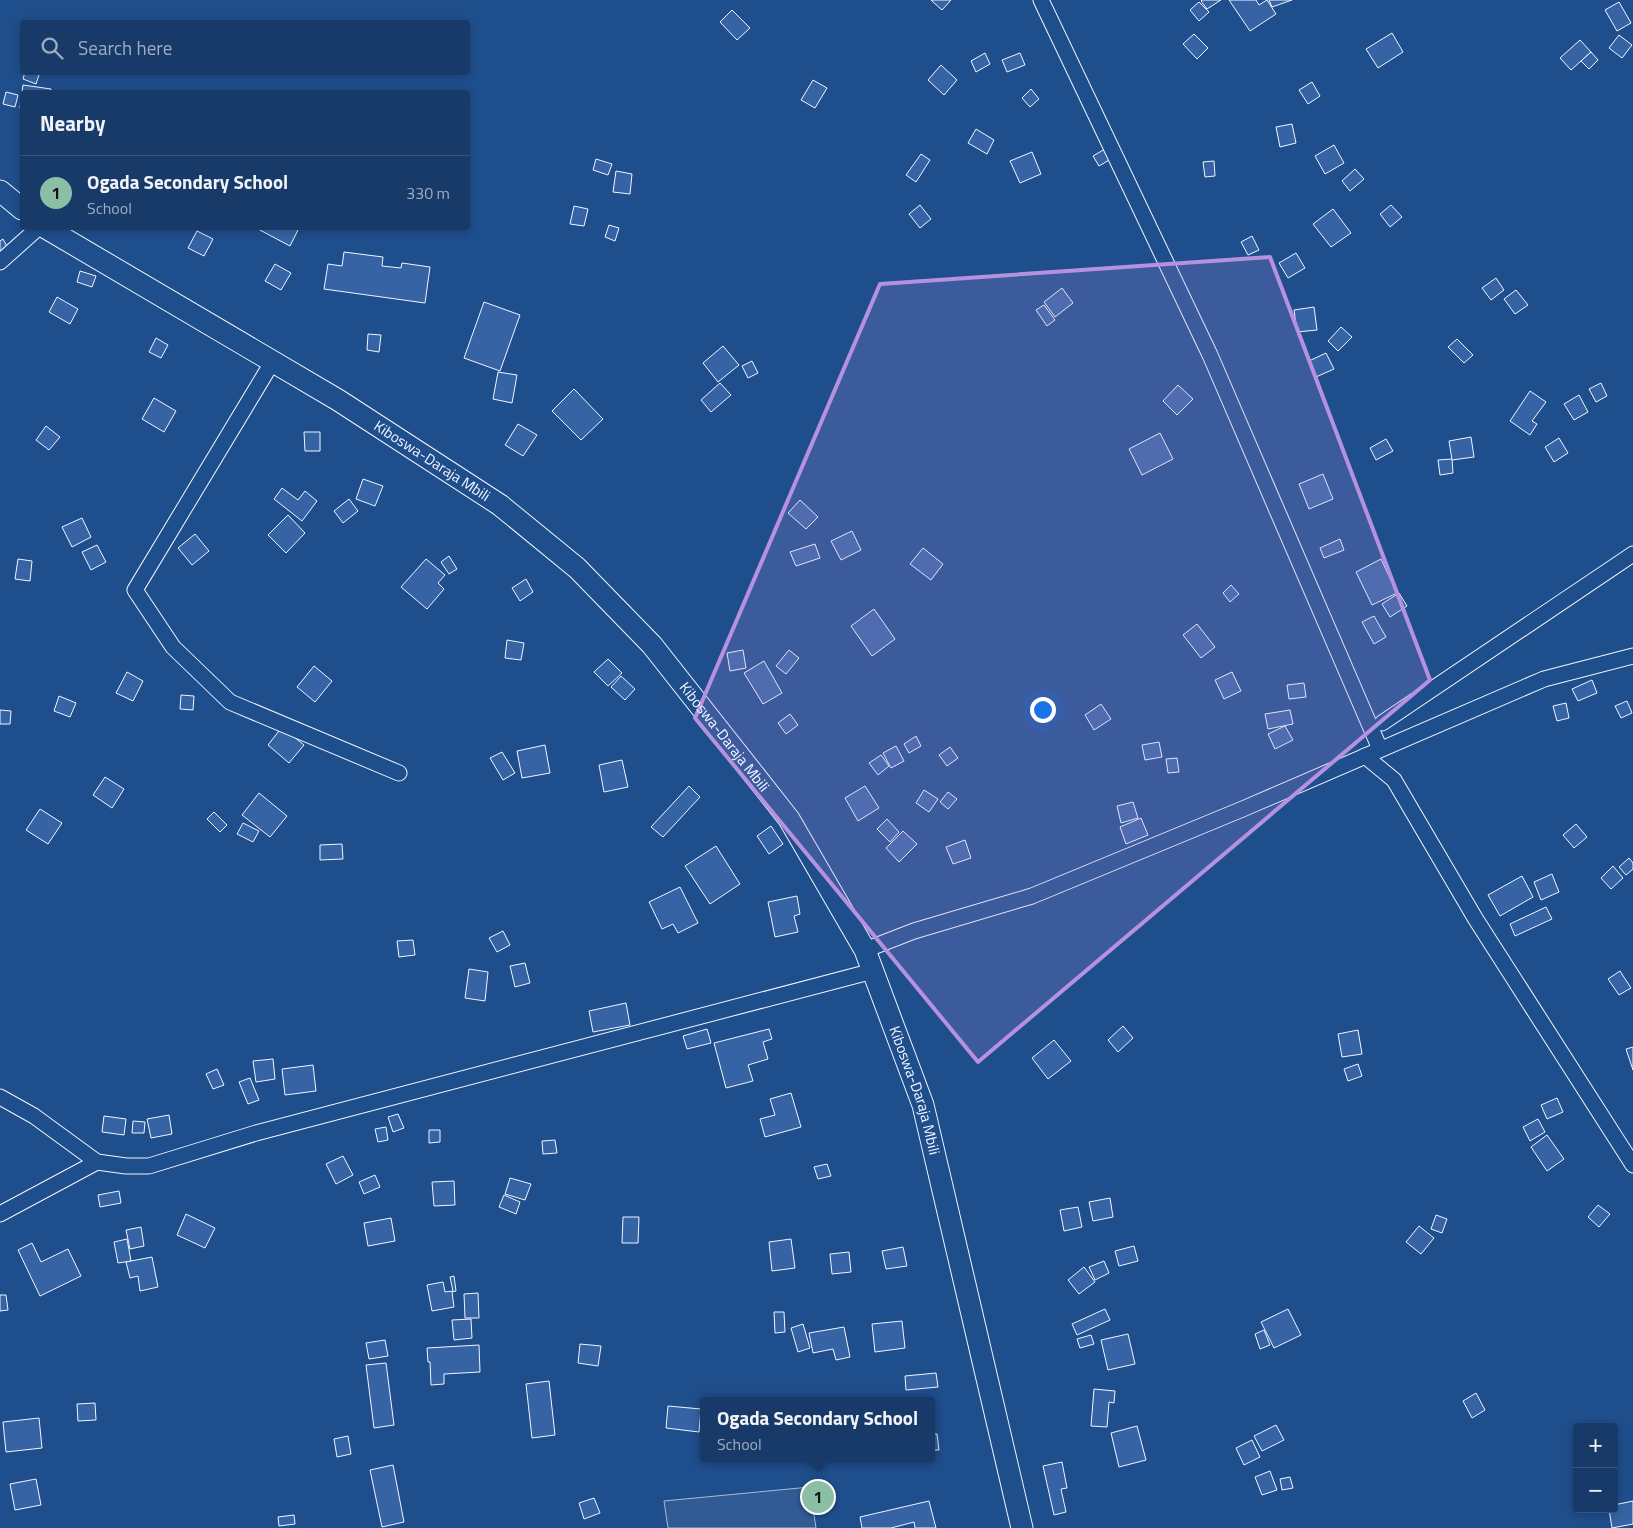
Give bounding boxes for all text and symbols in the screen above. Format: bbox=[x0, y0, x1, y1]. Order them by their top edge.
search box bbox=[20, 20, 470, 75]
text: Search here bbox=[78, 33, 172, 62]
icon: search bbox=[38, 34, 66, 62]
text: Nearby bbox=[40, 107, 105, 139]
text: Ogada Secondary School bbox=[87, 167, 288, 196]
text: 1 bbox=[52, 181, 60, 205]
text: 330 m bbox=[406, 181, 450, 205]
text: School bbox=[87, 196, 132, 220]
street label: Kiboswa-Daraja Mbili bbox=[370, 414, 495, 507]
street label: Kiboswa-Daraja Mbili bbox=[674, 677, 776, 797]
your location bbox=[1030, 697, 1056, 723]
street label: Kiboswa-Daraja Mbili bbox=[883, 1022, 946, 1157]
popup bbox=[700, 1397, 935, 1462]
text: Ogada Secondary School bbox=[717, 1403, 918, 1432]
map controls bbox=[1573, 1423, 1618, 1513]
button: + bbox=[1573, 1423, 1618, 1468]
text: School bbox=[717, 1432, 762, 1456]
button: − bbox=[1573, 1468, 1618, 1513]
pin: 1 bbox=[802, 1478, 834, 1516]

